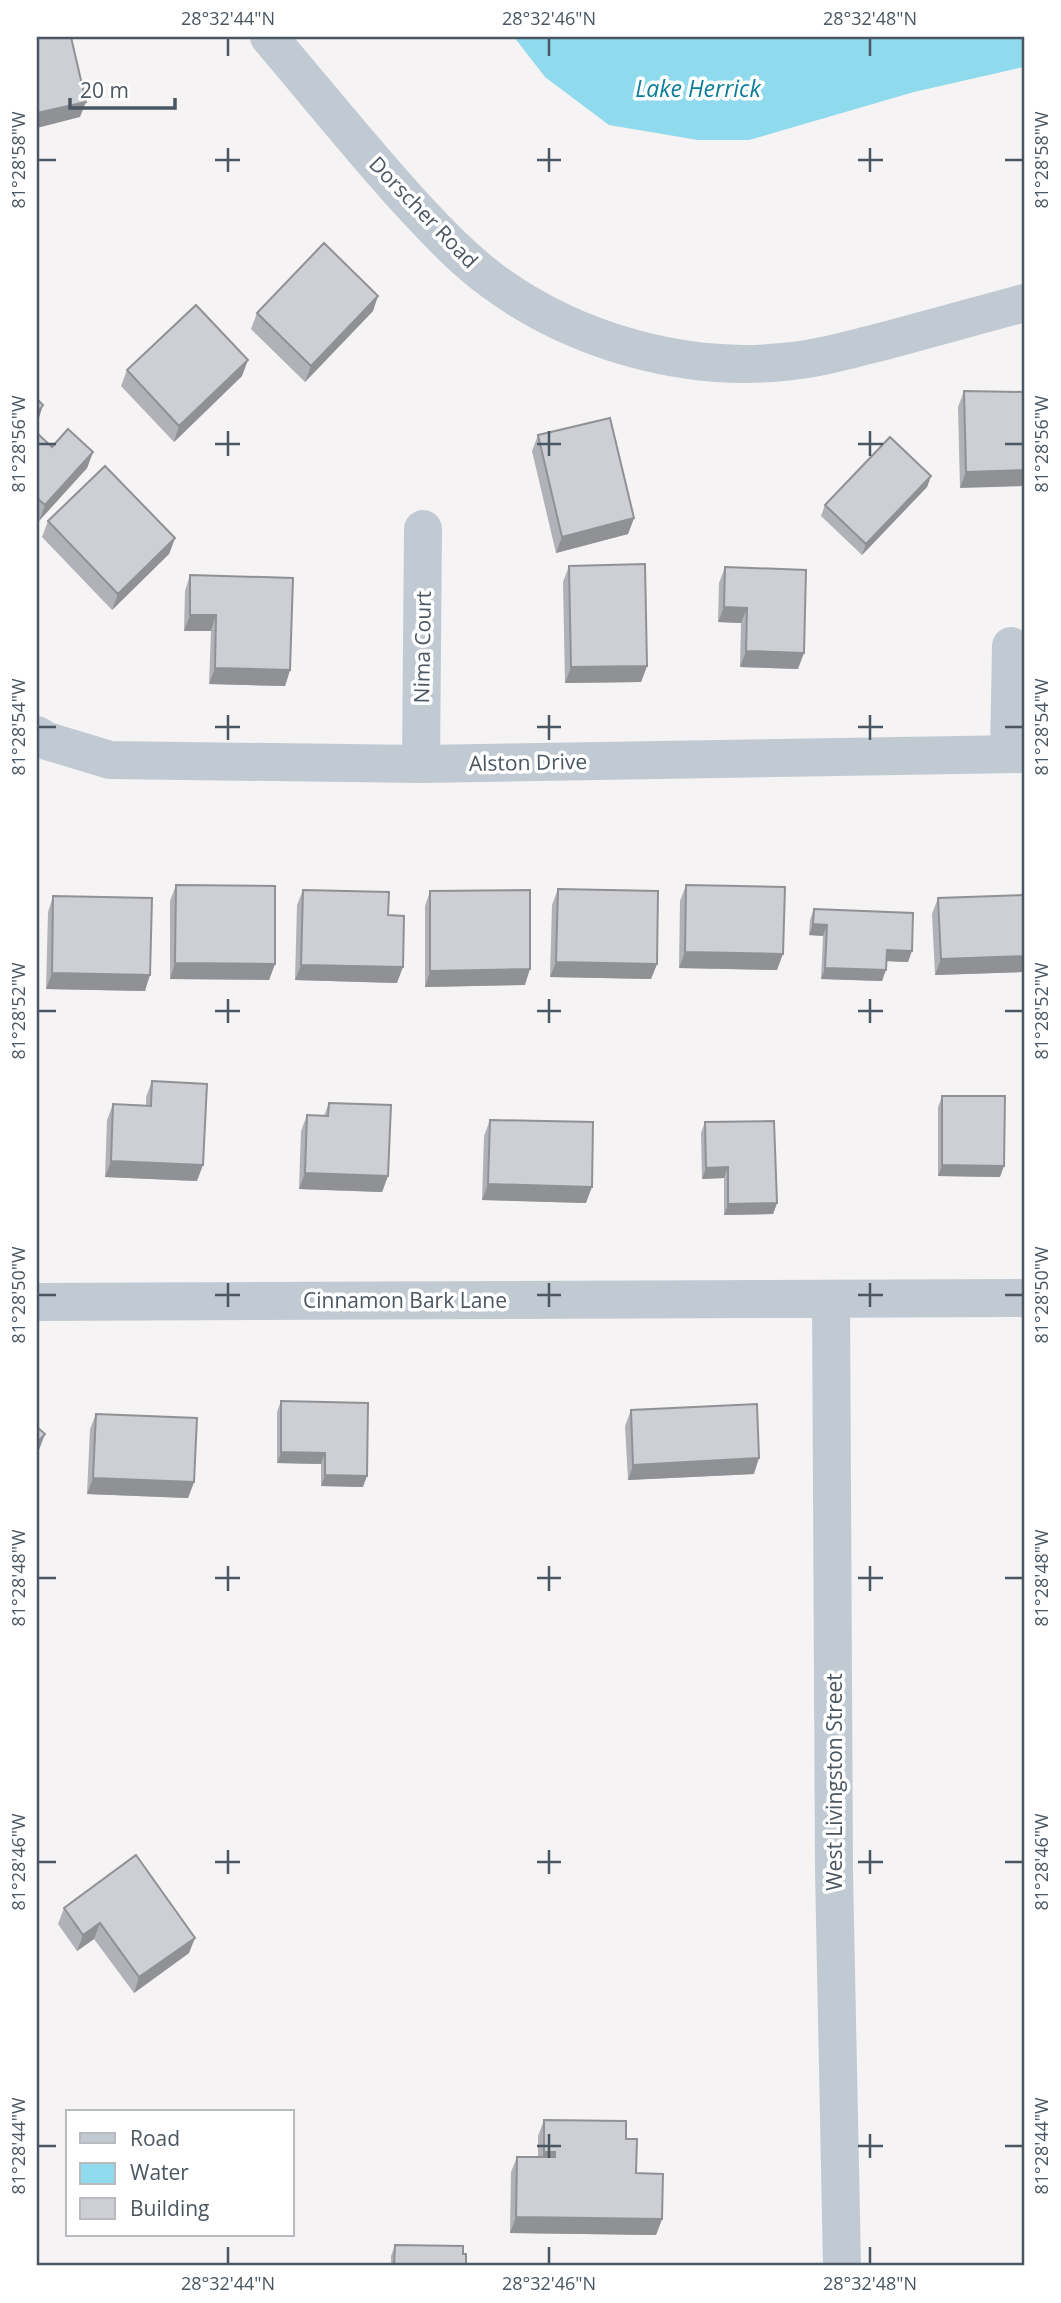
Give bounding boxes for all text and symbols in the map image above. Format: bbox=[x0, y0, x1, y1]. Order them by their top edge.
text: 28°32'44"N bbox=[181, 6, 275, 30]
text: 28°32'46"N bbox=[502, 6, 596, 30]
text: 28°32'48"N bbox=[823, 6, 917, 30]
scale bar bbox=[70, 66, 175, 110]
water label: Lake Herrick bbox=[635, 72, 761, 104]
text: 20 m bbox=[80, 76, 129, 104]
text: 81°28'58"W bbox=[6, 111, 30, 209]
text: 81°28'58"W bbox=[1029, 111, 1053, 209]
street label: Dorscher Road bbox=[363, 150, 485, 274]
text: 81°28'56"W bbox=[6, 395, 30, 493]
text: 81°28'56"W bbox=[1029, 395, 1053, 493]
street label: Nima Court bbox=[407, 591, 437, 703]
text: 81°28'54"W bbox=[6, 678, 30, 776]
text: 81°28'54"W bbox=[1029, 678, 1053, 776]
street label: Alston Drive bbox=[469, 747, 587, 777]
text: 81°28'52"W bbox=[6, 962, 30, 1060]
text: 81°28'52"W bbox=[1029, 962, 1053, 1060]
text: 81°28'50"W bbox=[6, 1246, 30, 1344]
text: 81°28'50"W bbox=[1029, 1246, 1053, 1344]
street label: Cinnamon Bark Lane bbox=[303, 1286, 507, 1314]
text: 81°28'48"W bbox=[6, 1529, 30, 1627]
text: 81°28'48"W bbox=[1029, 1529, 1053, 1627]
street label: West Livingston Street bbox=[820, 1673, 848, 1891]
text: 81°28'46"W bbox=[6, 1813, 30, 1911]
text: 81°28'46"W bbox=[1029, 1813, 1053, 1911]
text: 81°28'44"W bbox=[6, 2097, 30, 2195]
text: 81°28'44"W bbox=[1029, 2097, 1053, 2195]
legend bbox=[66, 2110, 294, 2236]
text: Road bbox=[130, 2124, 180, 2152]
text: Water bbox=[130, 2158, 189, 2186]
text: Building bbox=[130, 2194, 209, 2222]
text: 28°32'44"N bbox=[181, 2271, 275, 2295]
text: 28°32'46"N bbox=[502, 2271, 596, 2295]
text: 28°32'48"N bbox=[823, 2271, 917, 2295]

